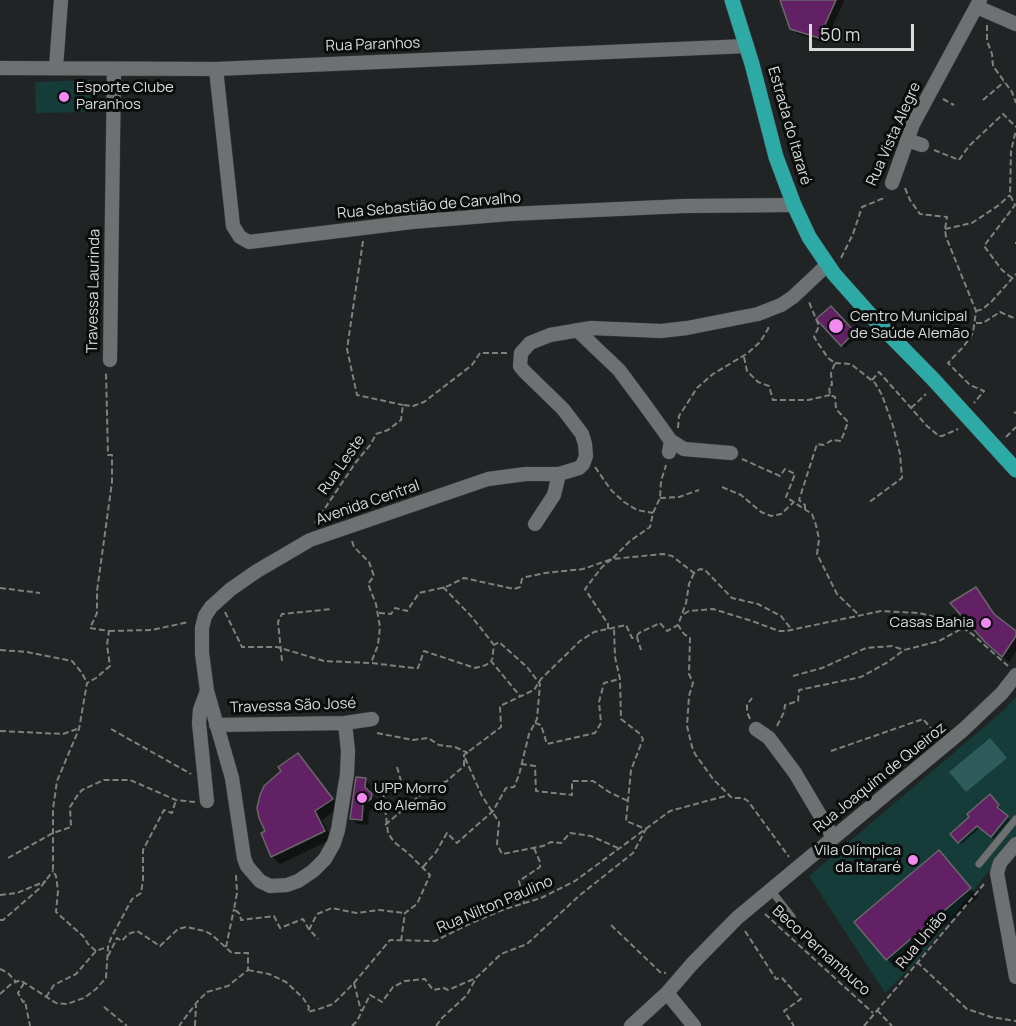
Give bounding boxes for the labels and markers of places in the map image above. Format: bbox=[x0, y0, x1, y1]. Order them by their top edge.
place label: Esporte Clube Paranhos bbox=[76, 79, 174, 114]
marker: Esporte Clube Paranhos bbox=[57, 90, 71, 104]
place label: Centro Municipal de Saúde Alemão bbox=[850, 308, 969, 343]
marker: Centro Municipal de Saúde Alemão bbox=[827, 317, 845, 335]
place label: Casas Bahia bbox=[890, 614, 974, 632]
marker: Casas Bahia bbox=[979, 616, 993, 630]
place label: UPP Morro do Alemão bbox=[374, 780, 447, 815]
marker: UPP Morro do Alemão bbox=[355, 791, 369, 805]
place label: Vila Olímpica da Itararé bbox=[814, 842, 901, 877]
marker: Vila Olímpica da Itararé bbox=[906, 853, 920, 867]

